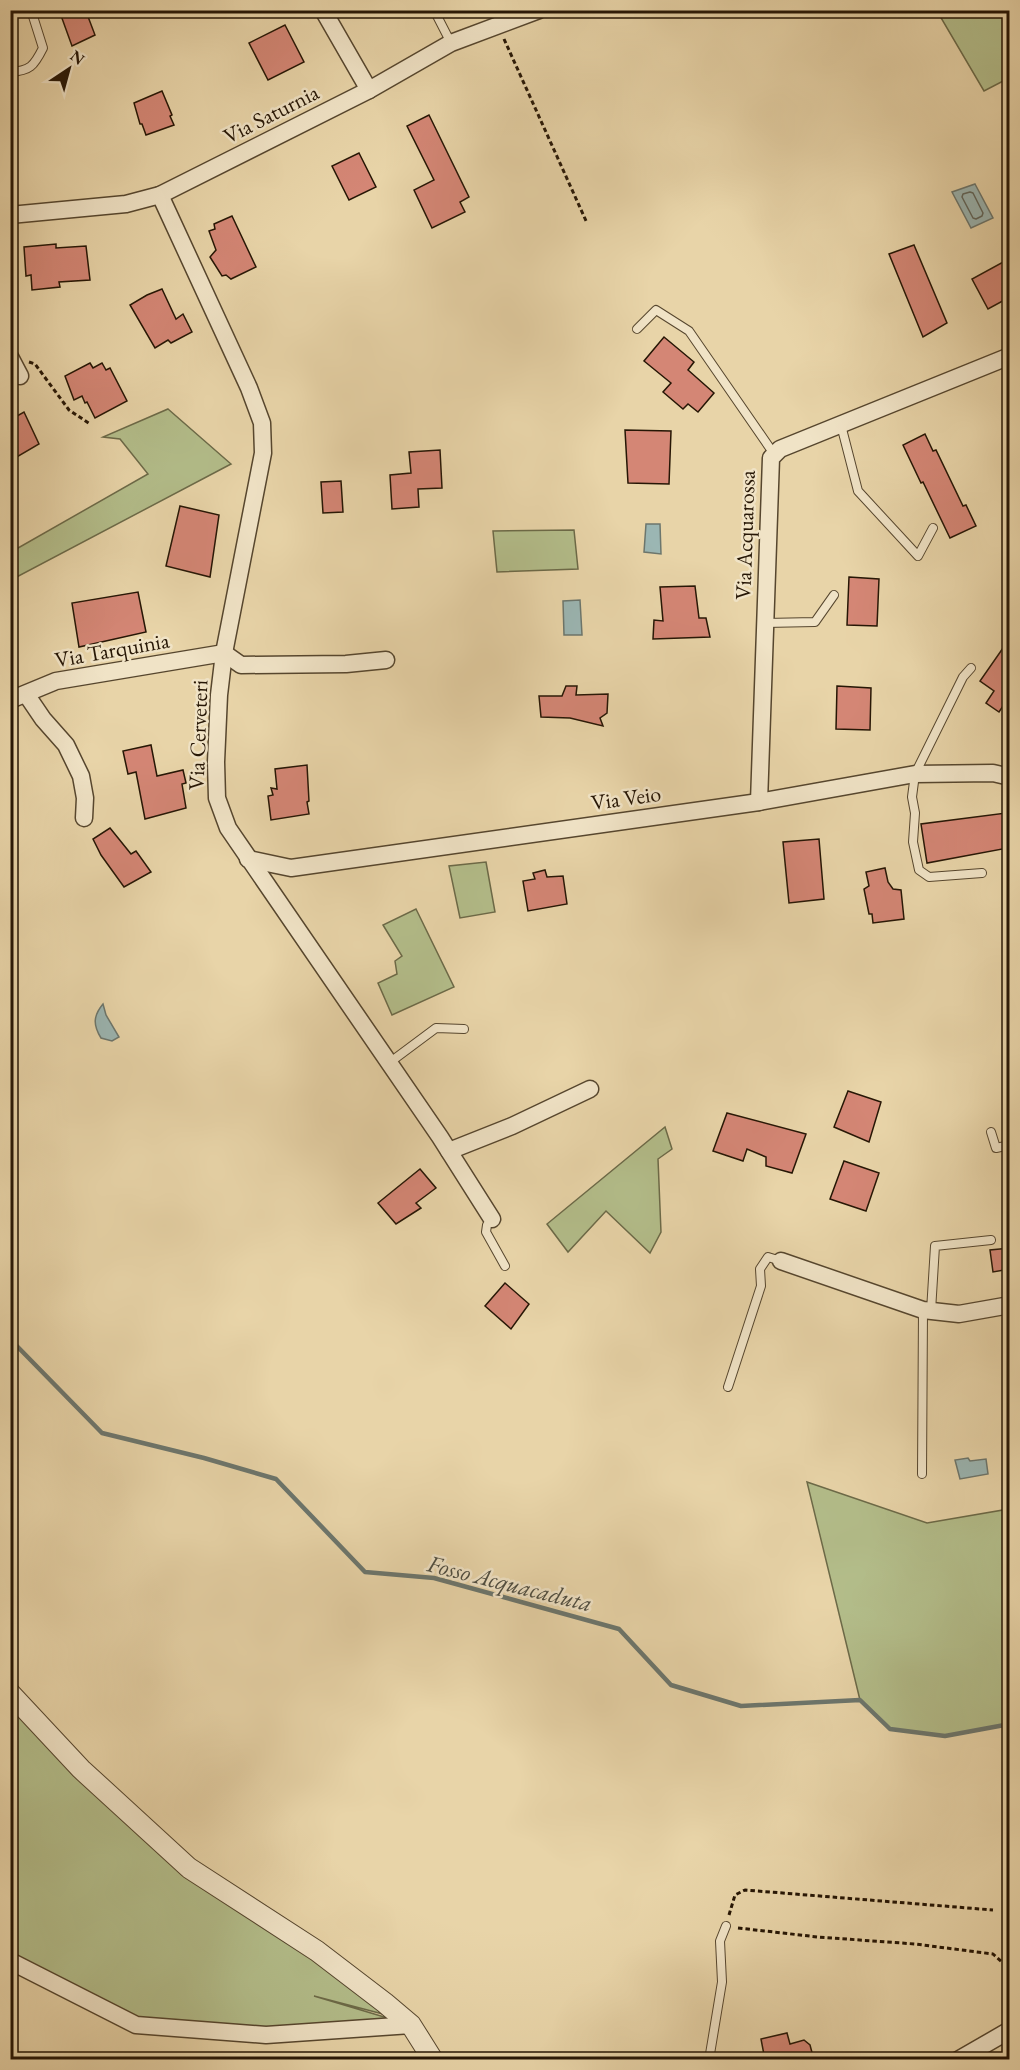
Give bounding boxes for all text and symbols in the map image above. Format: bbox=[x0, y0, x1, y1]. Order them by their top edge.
north arrow bbox=[39, 39, 99, 99]
text: N bbox=[66, 45, 89, 70]
street label: Via Saturnia bbox=[218, 77, 324, 150]
street label: Via Acquarossa bbox=[728, 469, 762, 600]
street label: Via Tarquinia bbox=[52, 626, 172, 674]
street label: Via Cerveteri bbox=[182, 679, 214, 791]
street label: Via Veio bbox=[589, 779, 663, 817]
water label: Fosso Acquacaduta bbox=[423, 1547, 596, 1619]

